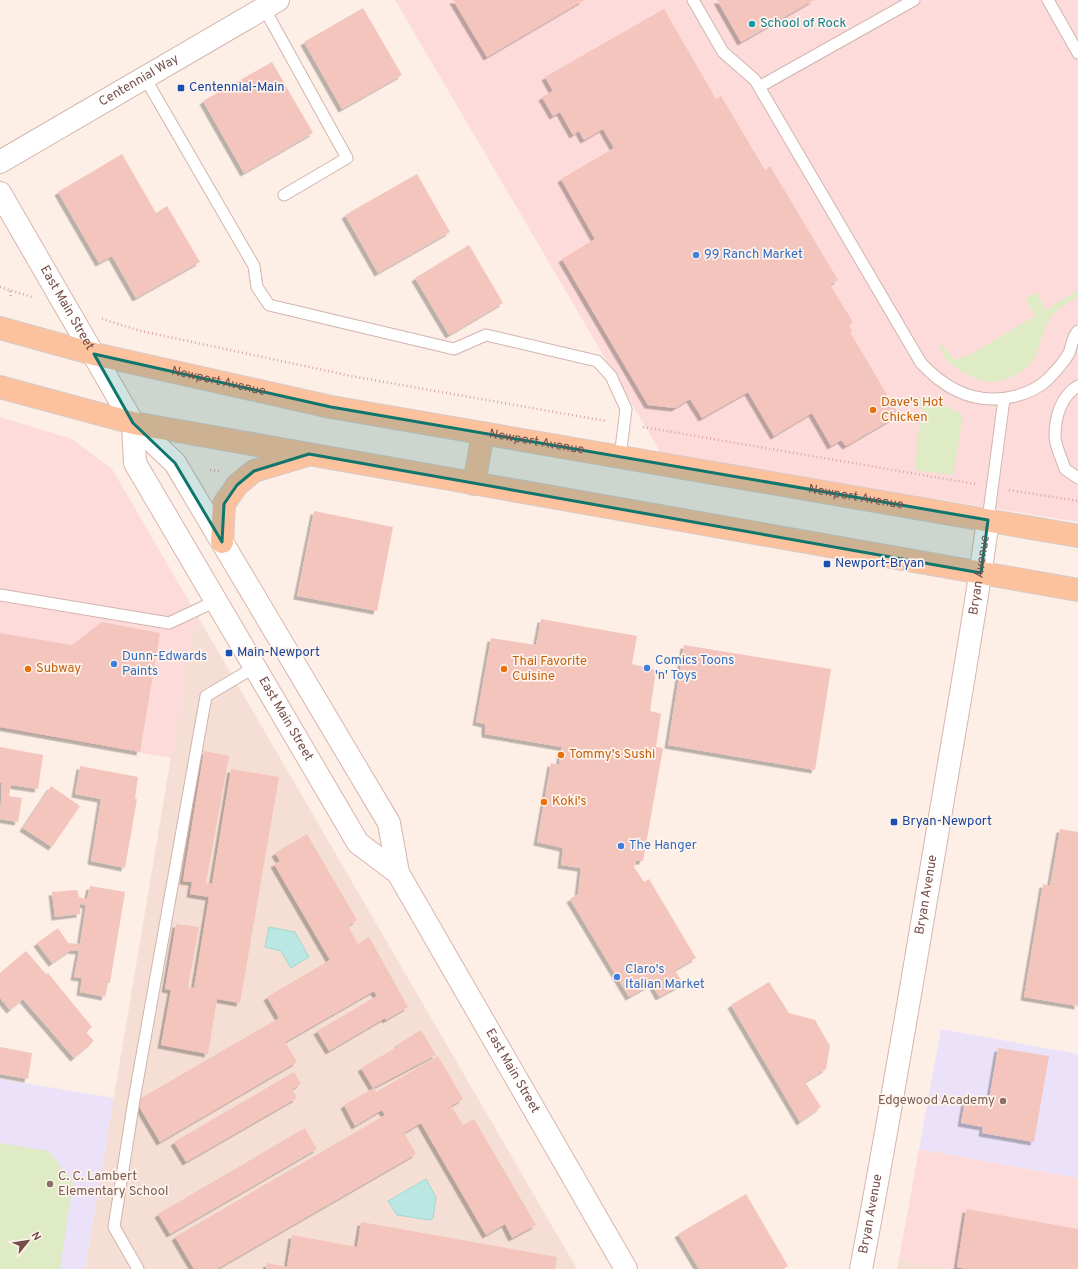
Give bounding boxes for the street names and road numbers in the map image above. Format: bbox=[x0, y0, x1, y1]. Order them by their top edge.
street label: Centennial Way bbox=[96, 51, 182, 111]
street label: East Main Street bbox=[36, 263, 97, 353]
street label: Newport Avenue bbox=[170, 363, 267, 400]
street label: Newport Avenue bbox=[488, 426, 585, 459]
street label: Newport Avenue bbox=[807, 482, 905, 514]
street label: Bryan Avenue bbox=[966, 534, 994, 616]
street label: East Main Street bbox=[254, 674, 316, 764]
street label: Bryan Avenue bbox=[912, 854, 941, 936]
street label: East Main Street bbox=[481, 1026, 543, 1116]
street label: Bryan Avenue bbox=[856, 1173, 887, 1255]

